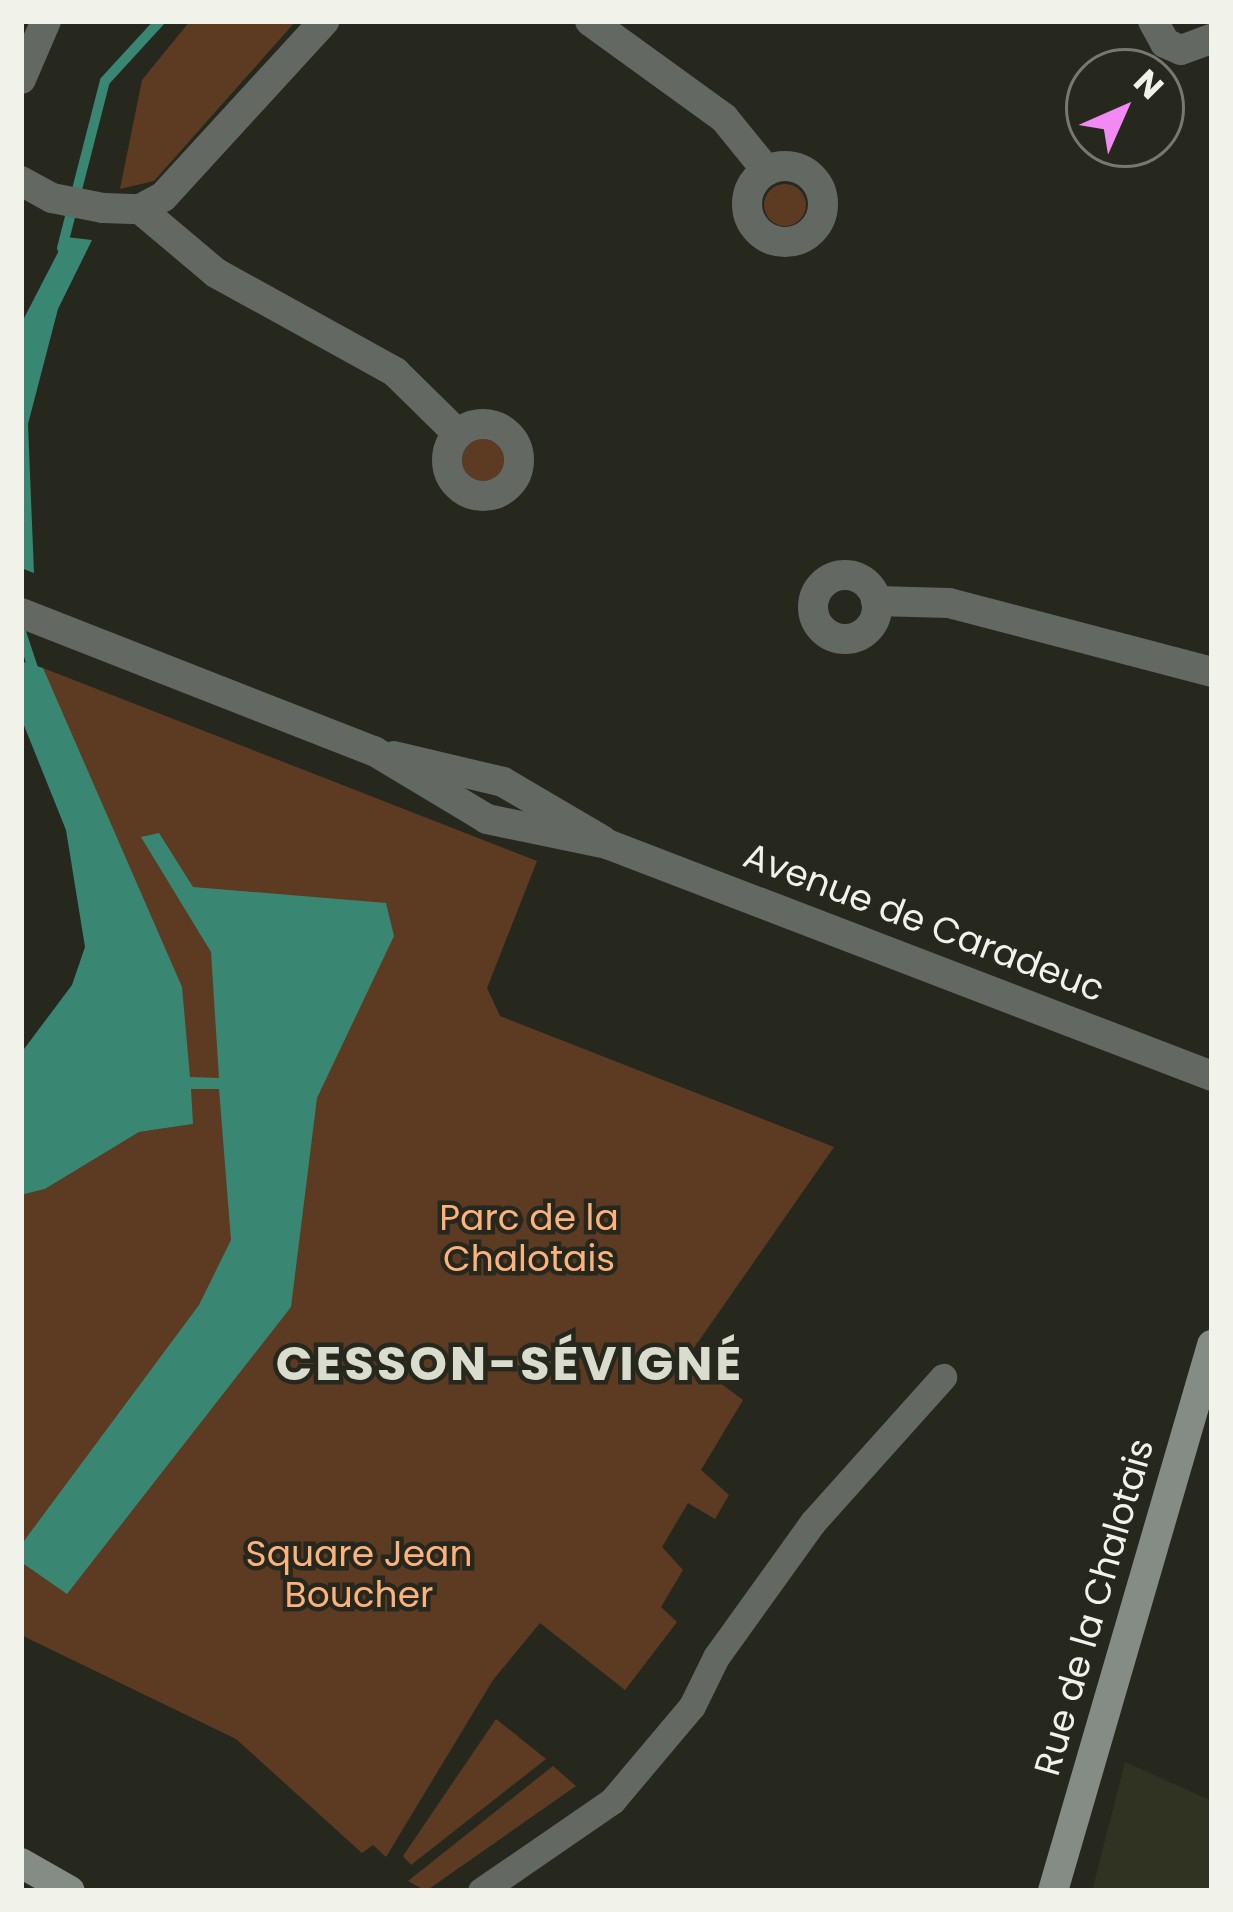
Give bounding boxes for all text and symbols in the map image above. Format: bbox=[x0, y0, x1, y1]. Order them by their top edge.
north arrow bbox=[1065, 48, 1185, 168]
text: N bbox=[1123, 59, 1174, 110]
street label: Avenue de Caradeuc bbox=[738, 833, 1110, 1011]
park label: Parc de la Chalotais bbox=[439, 1195, 619, 1280]
district label: CESSON-SÉVIGNÉ bbox=[276, 1335, 744, 1393]
street label: Rue de la Chalotais bbox=[1025, 1434, 1163, 1780]
park label: Square Jean Boucher bbox=[246, 1531, 472, 1616]

